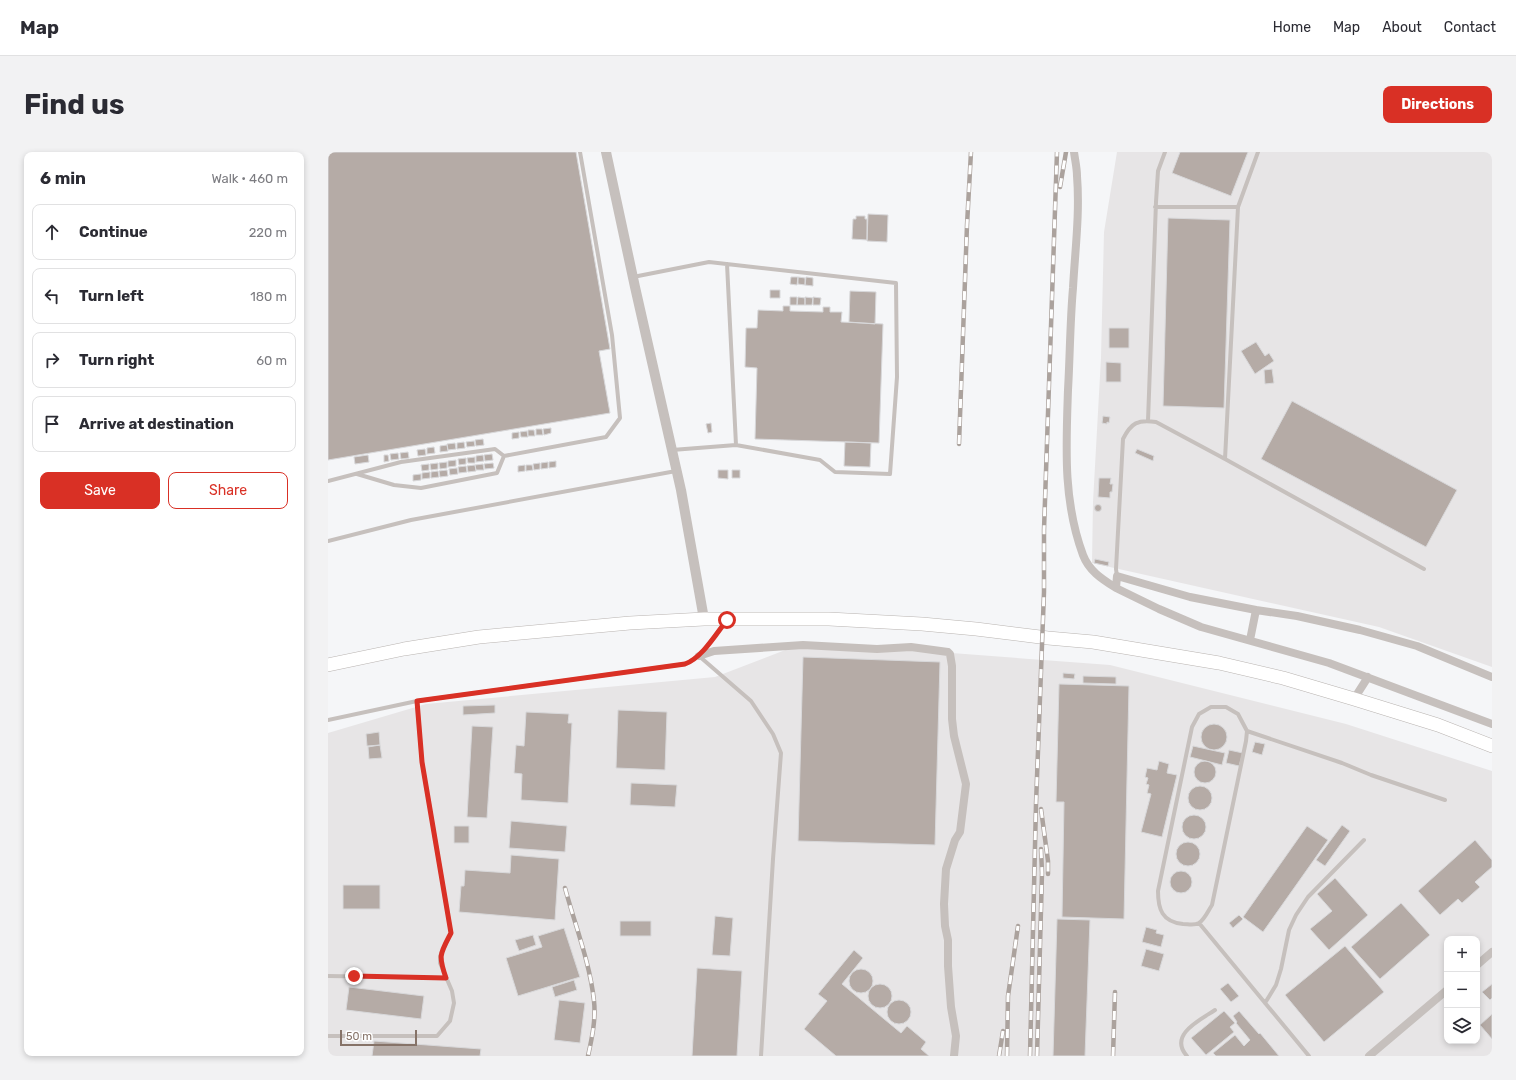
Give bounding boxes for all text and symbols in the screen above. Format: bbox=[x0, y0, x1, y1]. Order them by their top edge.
text: Map bbox=[20, 16, 59, 39]
text: Home bbox=[1273, 19, 1311, 36]
text: Map bbox=[1333, 19, 1360, 36]
text: About bbox=[1382, 19, 1422, 36]
text: Contact bbox=[1444, 19, 1496, 36]
button: Directions bbox=[1383, 86, 1492, 123]
text: Find us bbox=[24, 88, 124, 121]
text: 6 min bbox=[40, 168, 86, 188]
text: Walk · 460 m bbox=[211, 171, 288, 186]
icon: ahead bbox=[41, 221, 63, 243]
text: Continue bbox=[79, 223, 148, 241]
text: 220 m bbox=[249, 225, 287, 240]
icon: left bbox=[41, 285, 63, 307]
text: Turn left bbox=[79, 287, 144, 305]
text: 180 m bbox=[250, 289, 287, 304]
icon: right bbox=[41, 349, 63, 371]
text: Turn right bbox=[79, 351, 154, 369]
text: 60 m bbox=[256, 353, 287, 368]
icon: arrive bbox=[41, 413, 63, 435]
text: Arrive at destination bbox=[79, 415, 234, 433]
button: Save bbox=[40, 472, 160, 509]
button: Share bbox=[168, 472, 288, 509]
route start bbox=[718, 611, 736, 629]
map controls bbox=[1444, 936, 1480, 1044]
button: + bbox=[1444, 936, 1480, 972]
route end bbox=[345, 967, 363, 985]
button: − bbox=[1444, 972, 1480, 1008]
button: layers bbox=[1444, 1008, 1480, 1044]
scale bar bbox=[340, 1028, 417, 1047]
text: 50 m bbox=[346, 1030, 372, 1043]

